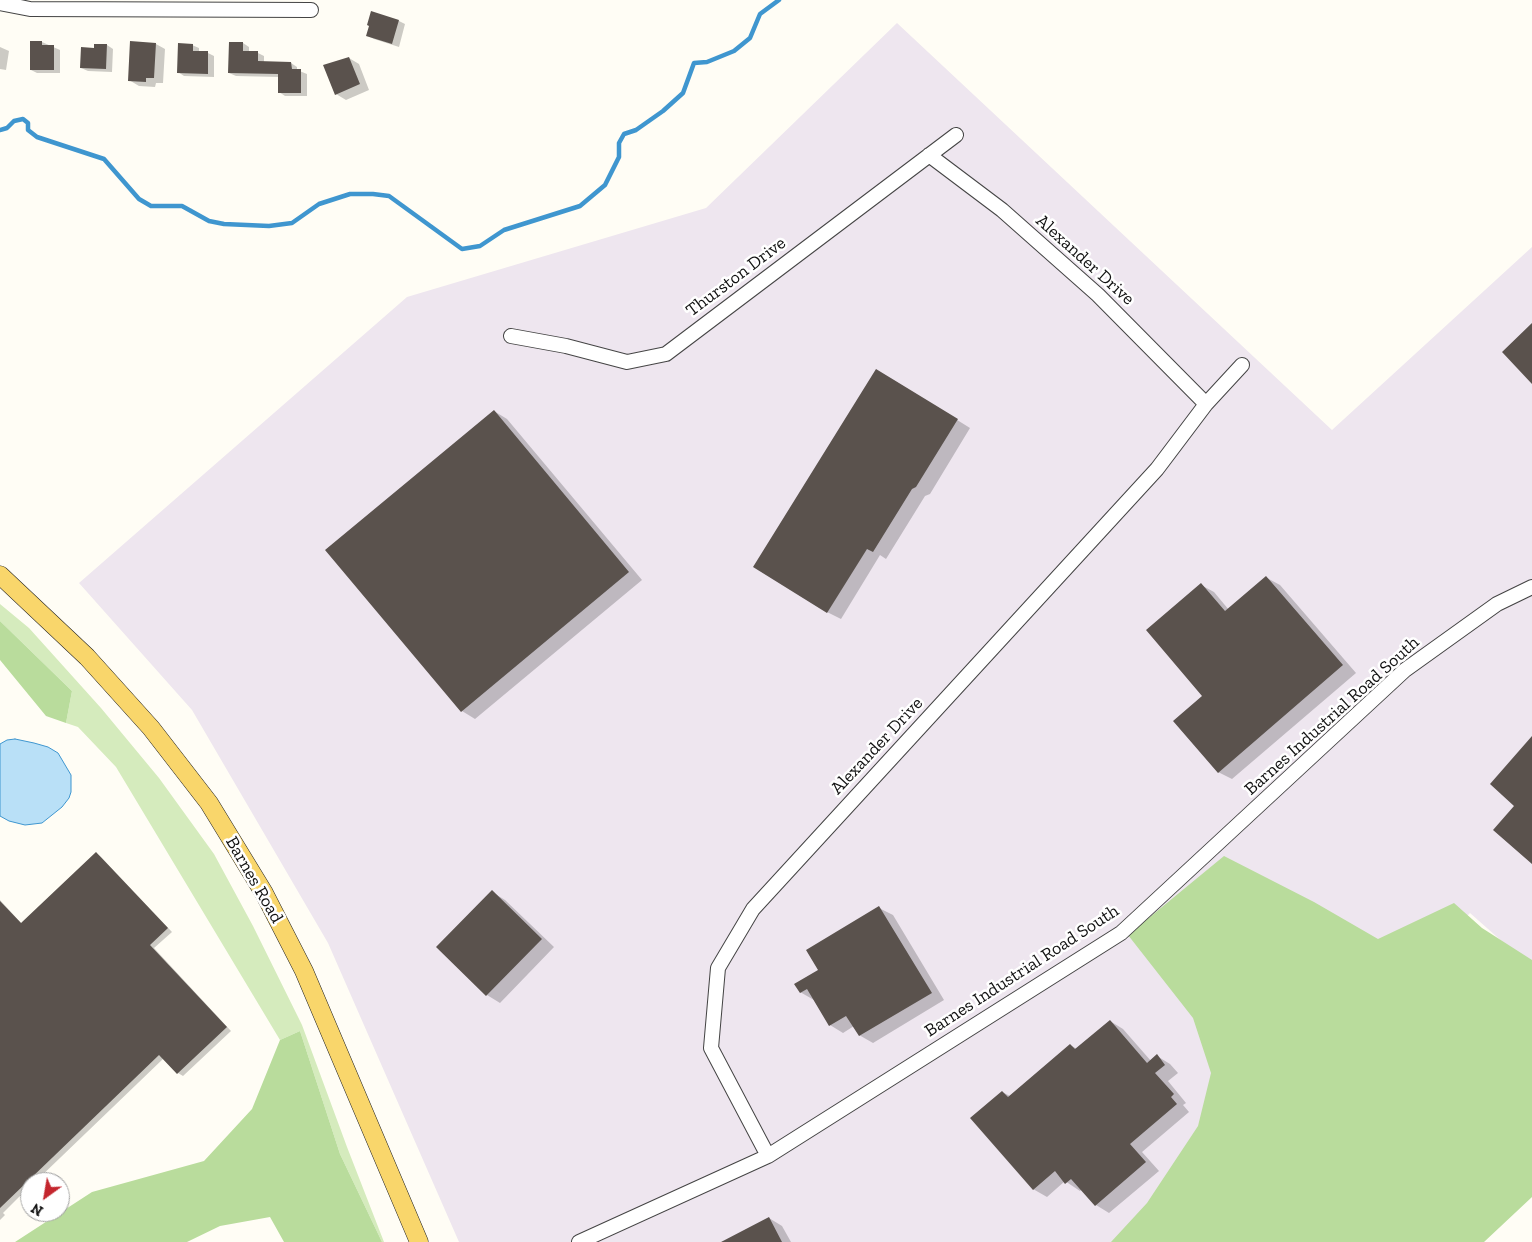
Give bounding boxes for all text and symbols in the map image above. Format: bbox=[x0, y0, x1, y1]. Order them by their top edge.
street label: Alexander Drive bbox=[1031, 210, 1139, 310]
street label: Thurston Drive bbox=[682, 232, 790, 322]
street label: Barnes Industrial Road South bbox=[1240, 632, 1424, 800]
street label: Alexander Drive bbox=[826, 693, 928, 799]
street label: Barnes Road bbox=[221, 833, 287, 927]
street label: Barnes Industrial Road South bbox=[921, 900, 1123, 1042]
north arrow bbox=[20, 1172, 70, 1222]
text: N bbox=[28, 1199, 46, 1219]

